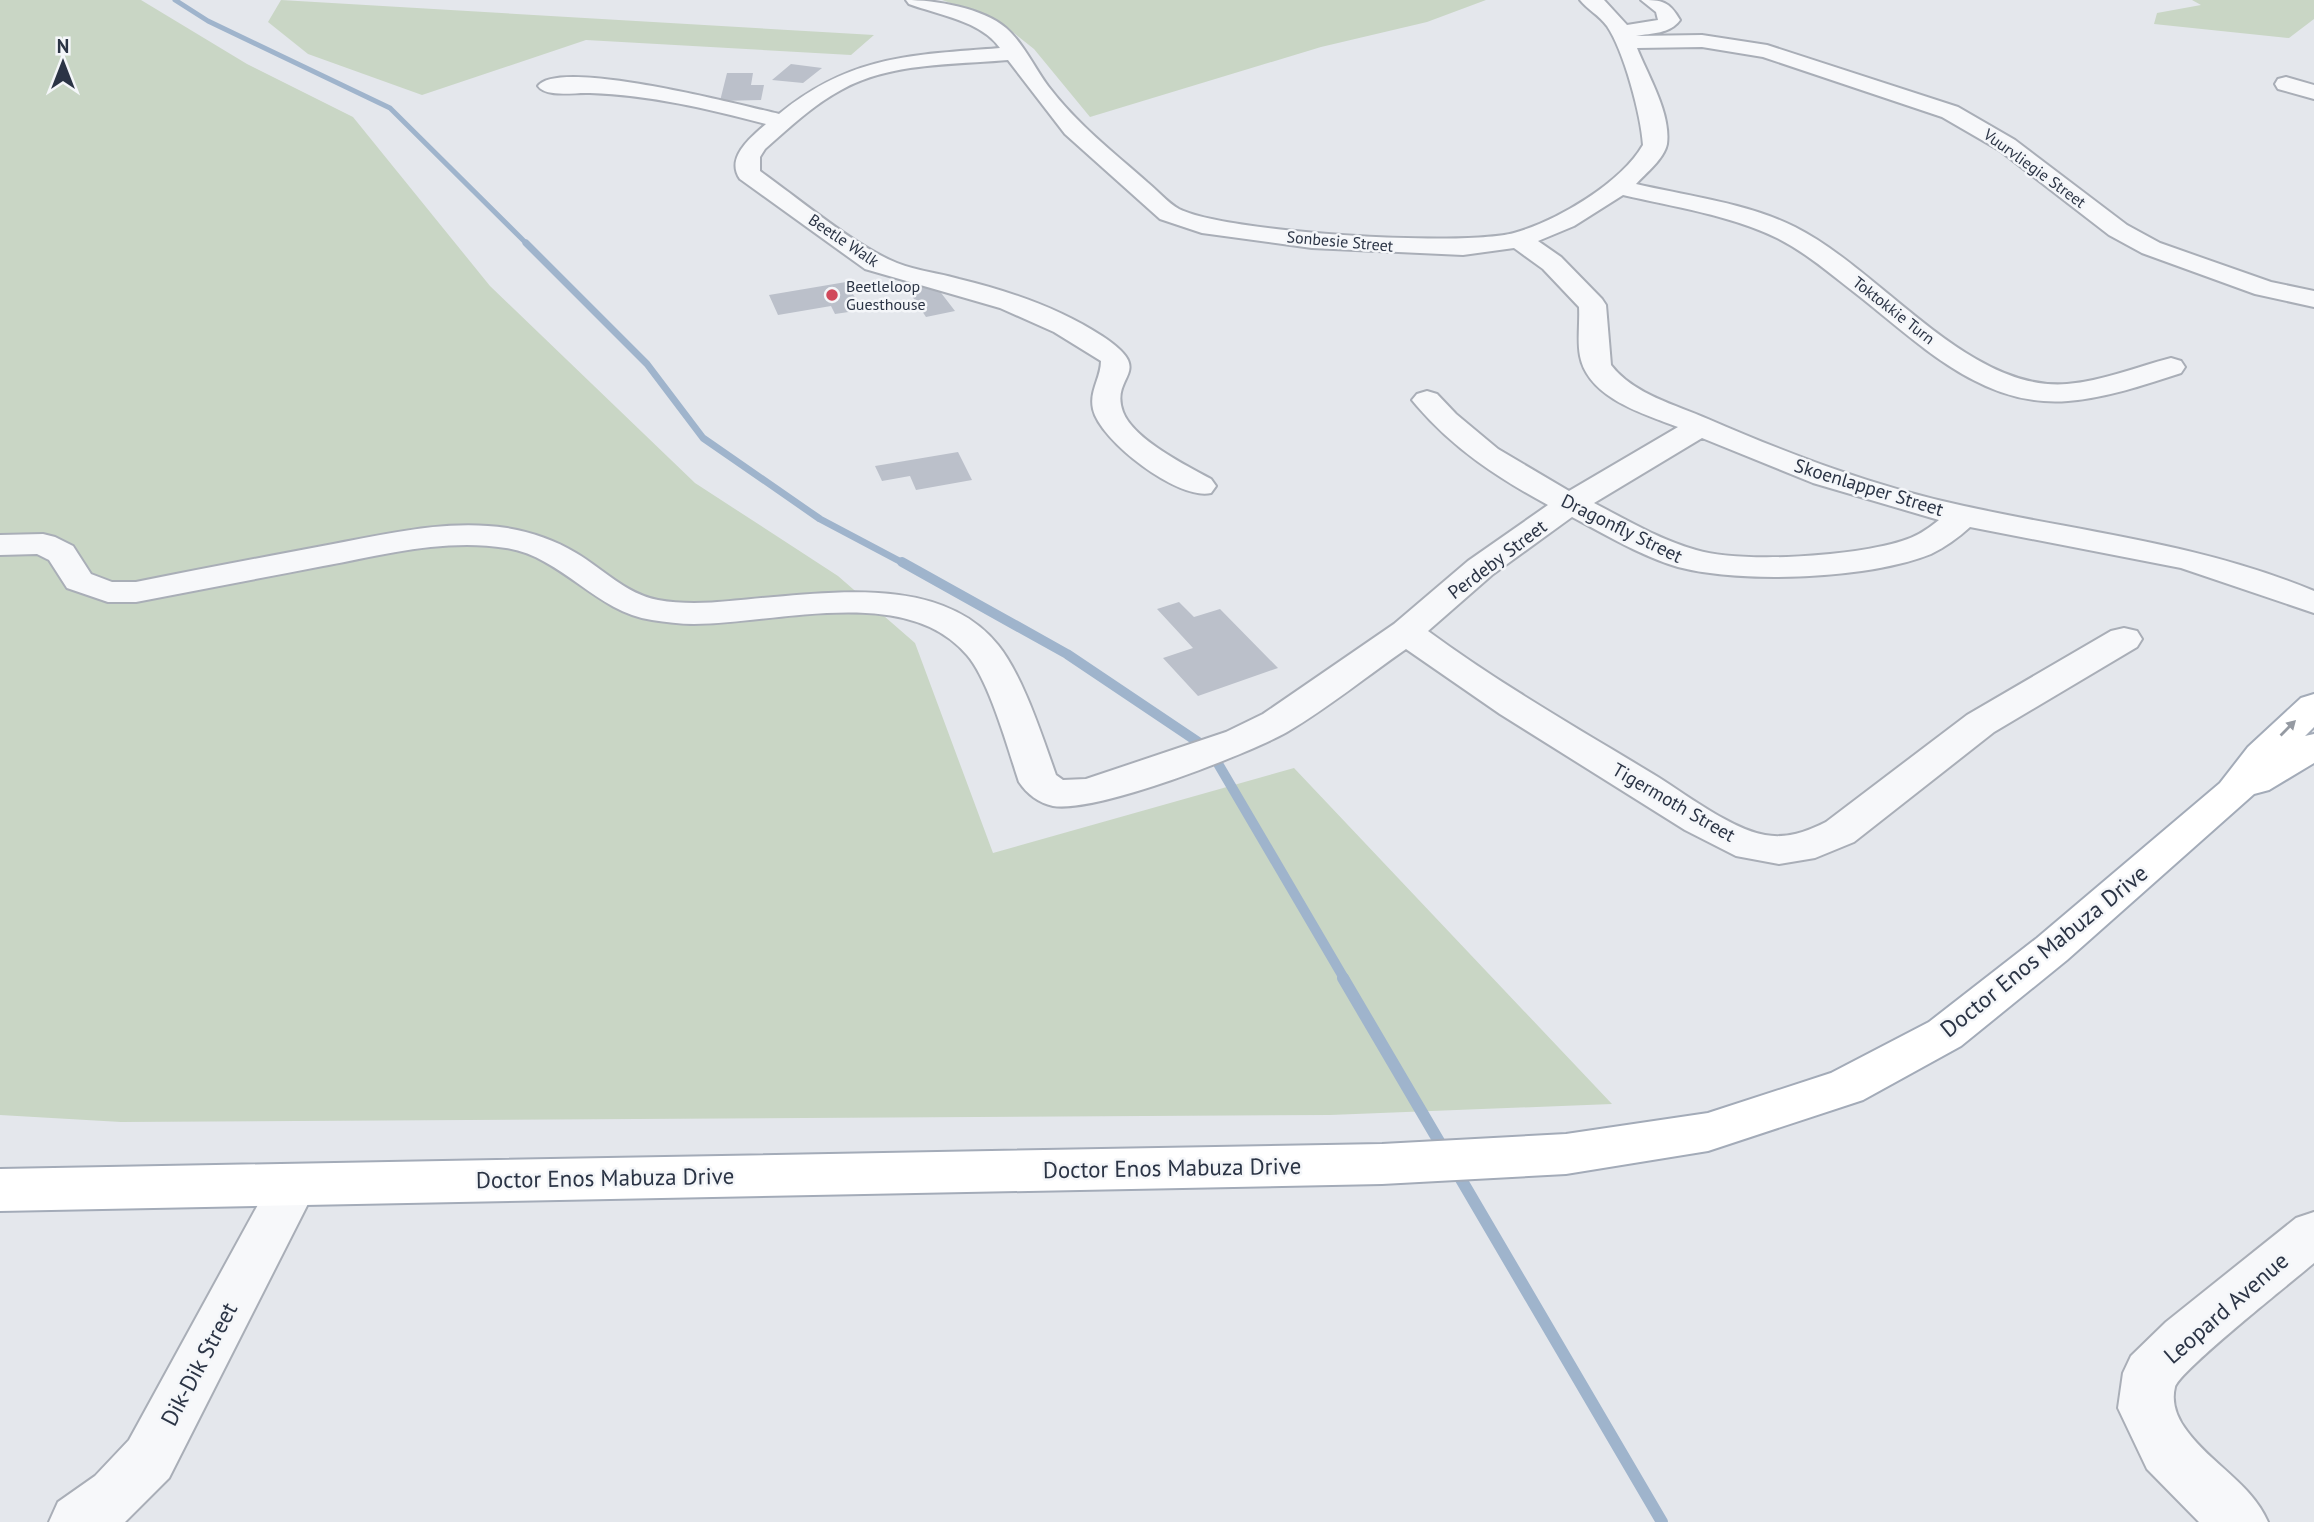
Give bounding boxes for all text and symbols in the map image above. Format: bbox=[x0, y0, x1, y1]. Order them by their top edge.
north arrow bbox=[28, 28, 98, 98]
text: N bbox=[57, 34, 69, 58]
street label: Vuurvliegie Street bbox=[1979, 124, 2091, 212]
street label: Beetle Walk bbox=[805, 209, 883, 271]
street label: Sonbesie Street bbox=[1286, 226, 1395, 256]
street label: Toktokkie Turn bbox=[1849, 272, 1939, 348]
place label: Beetleloop Guesthouse bbox=[846, 276, 926, 314]
marker: Beetleloop Guesthouse bbox=[824, 287, 840, 303]
street label: Skoenlapper Street bbox=[1792, 453, 1947, 521]
street label: Dragonfly Street bbox=[1557, 488, 1687, 568]
street label: Perdeby Street bbox=[1443, 514, 1552, 604]
one-way arrow bbox=[2280, 720, 2297, 737]
street label: Tigermoth Street bbox=[1608, 757, 1740, 847]
street label: Doctor Enos Mabuza Drive bbox=[1934, 858, 2153, 1043]
street label: Doctor Enos Mabuza Drive bbox=[1043, 1151, 1301, 1184]
street label: Doctor Enos Mabuza Drive bbox=[476, 1161, 734, 1194]
street label: Leopard Avenue bbox=[2157, 1246, 2294, 1370]
street label: Dik-Dik Street bbox=[154, 1297, 243, 1431]

